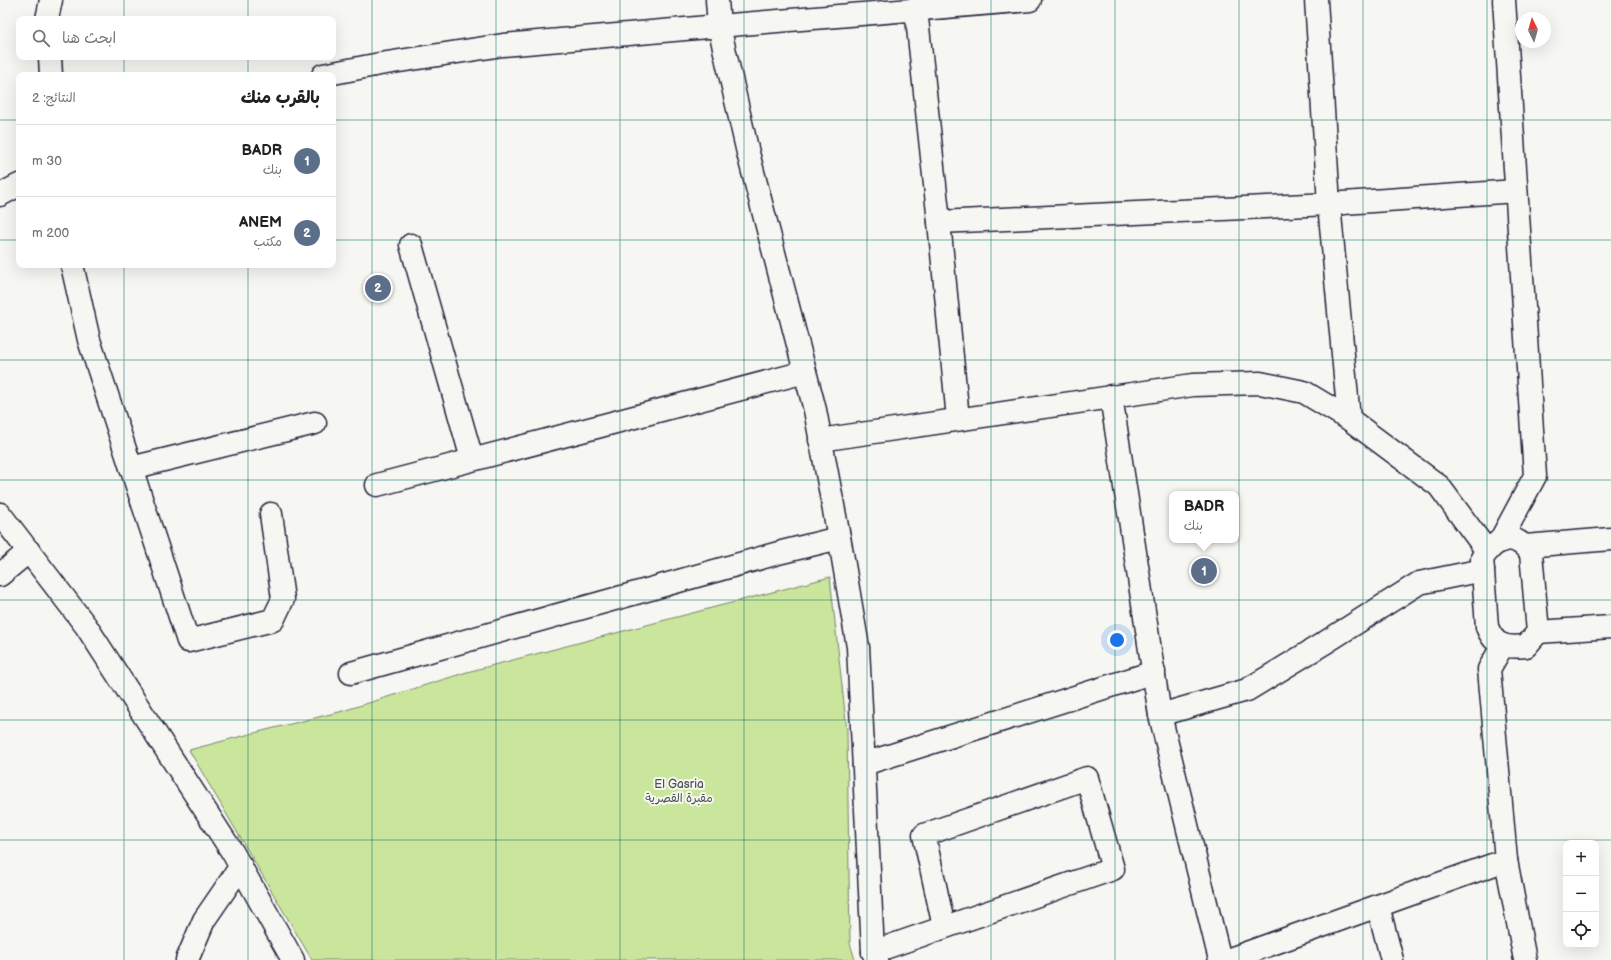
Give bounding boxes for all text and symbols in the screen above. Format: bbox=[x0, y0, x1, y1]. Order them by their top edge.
north arrow bbox=[1515, 12, 1551, 48]
search box bbox=[16, 16, 336, 60]
icon: search bbox=[30, 27, 52, 49]
text: ابحث هنا bbox=[62, 29, 116, 48]
text: بالقرب منك bbox=[241, 88, 320, 108]
text: النتائج: 2 bbox=[32, 90, 76, 106]
text: BADR bbox=[242, 141, 282, 160]
text: 30 m bbox=[32, 153, 62, 169]
text: 1 bbox=[304, 153, 310, 169]
text: بنك bbox=[263, 162, 282, 178]
text: ANEM bbox=[239, 213, 282, 232]
text: 200 m bbox=[32, 225, 69, 241]
text: 2 bbox=[303, 225, 311, 241]
text: مكتب bbox=[254, 234, 282, 250]
pin: 2 bbox=[365, 273, 391, 303]
popup bbox=[1169, 491, 1239, 543]
text: BADR bbox=[1184, 497, 1224, 516]
text: بنك bbox=[1184, 518, 1203, 534]
pin: 1 bbox=[1191, 556, 1217, 586]
your location bbox=[1107, 630, 1127, 650]
park label: El Gasria مقبرة القصرية bbox=[645, 777, 713, 806]
map controls bbox=[1563, 840, 1599, 948]
button: + bbox=[1563, 840, 1599, 876]
button: − bbox=[1563, 876, 1599, 912]
button: locate bbox=[1563, 912, 1599, 948]

